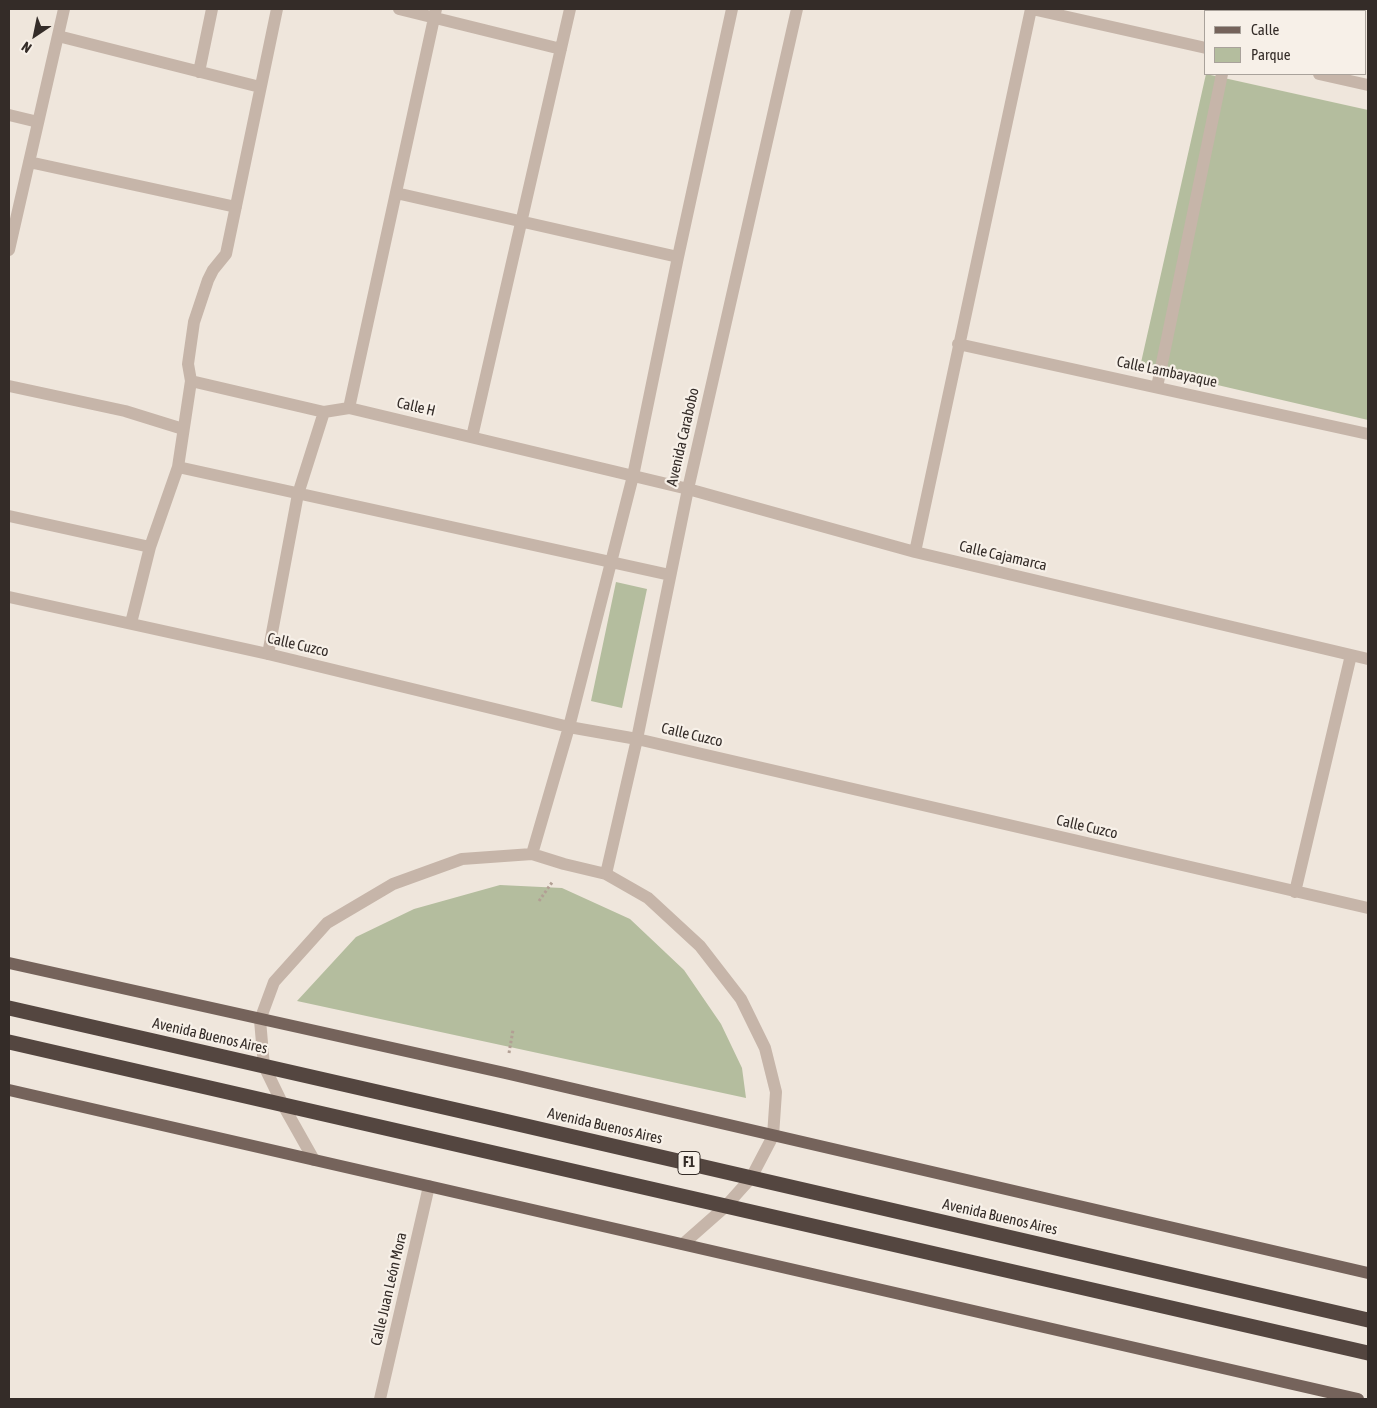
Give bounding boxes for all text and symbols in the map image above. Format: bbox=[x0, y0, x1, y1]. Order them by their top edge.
north arrow bbox=[10, 10, 60, 60]
legend bbox=[1204, 10, 1367, 75]
text: Calle bbox=[1251, 21, 1279, 38]
text: N bbox=[19, 38, 35, 56]
text: Parque bbox=[1251, 46, 1291, 63]
street label: Calle Lambayaque bbox=[1115, 353, 1219, 391]
street label: Avenida Carabobo bbox=[663, 386, 703, 488]
street label: Calle H bbox=[395, 394, 437, 420]
street label: Calle Cajamarca bbox=[957, 537, 1049, 575]
street label: Calle Cuzco bbox=[266, 629, 330, 661]
street label: Calle Cuzco bbox=[660, 719, 724, 751]
street label: Calle Cuzco bbox=[1055, 811, 1119, 843]
street label: Avenida Buenos Aires bbox=[151, 1014, 269, 1058]
street label: Avenida Buenos Aires bbox=[546, 1104, 664, 1148]
road number: F1 bbox=[678, 1152, 700, 1174]
street label: Avenida Buenos Aires bbox=[941, 1195, 1059, 1239]
street label: Calle Juan León Mora bbox=[367, 1231, 411, 1347]

